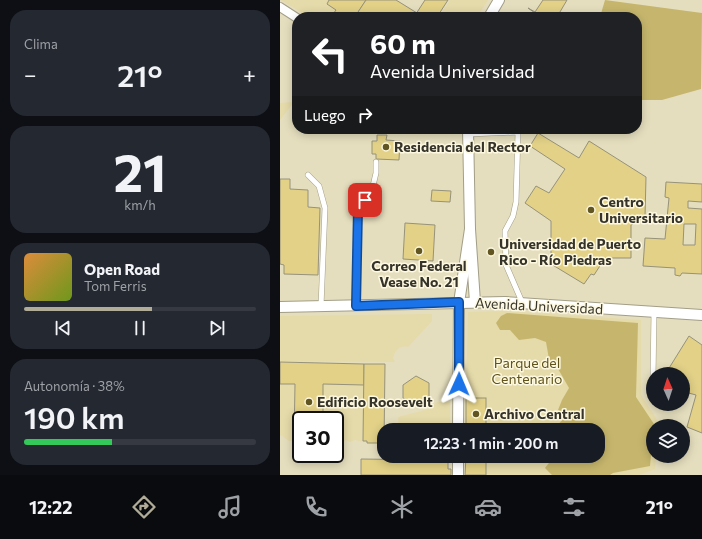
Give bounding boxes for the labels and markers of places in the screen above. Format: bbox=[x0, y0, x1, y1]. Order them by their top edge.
place label: Residencia del Rector bbox=[394, 138, 531, 155]
marker: Residencia del Rector bbox=[381, 142, 391, 152]
pin bbox=[348, 183, 382, 217]
place label: Centro Universitario bbox=[599, 193, 683, 226]
marker: Centro Universitario bbox=[586, 205, 596, 215]
place label: Universidad de Puerto Rico - Río Piedras bbox=[499, 235, 641, 268]
marker: Correo Federal Vease No. 21 bbox=[414, 246, 424, 256]
marker: Universidad de Puerto Rico - Río Piedras bbox=[486, 247, 496, 257]
place label: Correo Federal Vease No. 21 bbox=[371, 257, 467, 290]
place label: Edificio Roosevelt bbox=[317, 393, 433, 410]
marker: Edificio Roosevelt bbox=[304, 397, 314, 407]
place label: Archivo Central bbox=[484, 405, 585, 422]
marker: Archivo Central bbox=[471, 409, 481, 419]

